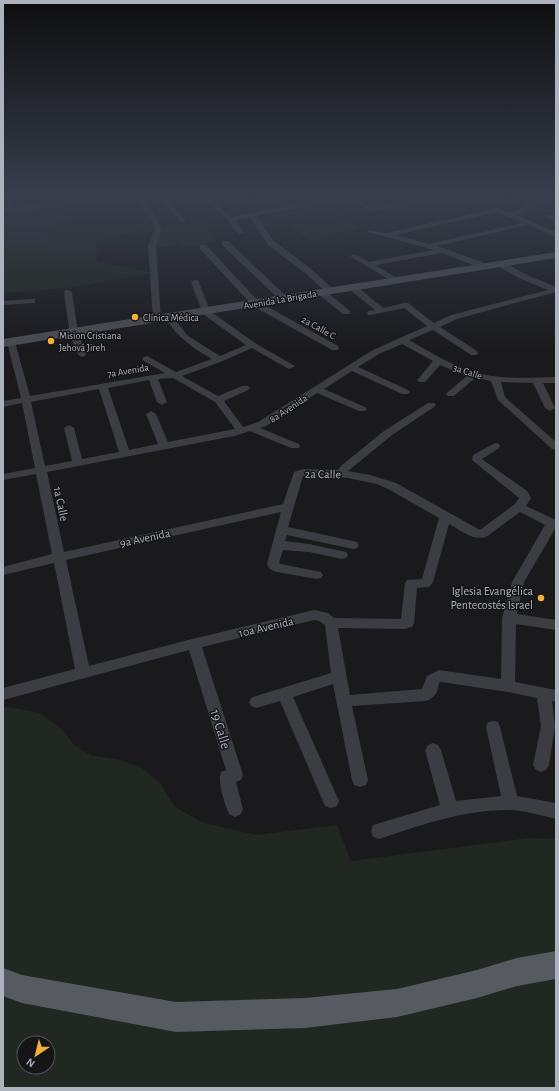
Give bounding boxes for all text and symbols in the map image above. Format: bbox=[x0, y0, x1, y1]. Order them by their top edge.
street label: Avenida La Brigada bbox=[243, 289, 318, 311]
marker: Clínica Médica bbox=[130, 312, 140, 322]
place label: Clínica Médica bbox=[143, 313, 199, 323]
street label: 2a Calle C bbox=[300, 315, 337, 341]
place label: Mision Cristiana Jehová Jireh bbox=[59, 331, 122, 353]
marker: Mision Cristiana Jehová Jireh bbox=[46, 336, 56, 346]
street label: 7a Avenida bbox=[107, 362, 150, 380]
street label: 3a Calle bbox=[452, 363, 484, 381]
street label: 8a Avenida bbox=[268, 393, 309, 425]
street label: 2a Calle bbox=[305, 468, 341, 480]
street label: 1a Calle bbox=[52, 486, 70, 522]
street label: 9a Avenida bbox=[119, 527, 172, 549]
place label: Iglesia Evangélica Pentecostés Israel bbox=[451, 585, 533, 611]
marker: Iglesia Evangélica Pentecostés Israel bbox=[536, 593, 546, 603]
street label: 10a Avenida bbox=[237, 615, 295, 639]
street label: 19 Calle bbox=[207, 708, 233, 751]
north arrow bbox=[16, 1035, 56, 1075]
text: N bbox=[24, 1056, 37, 1069]

